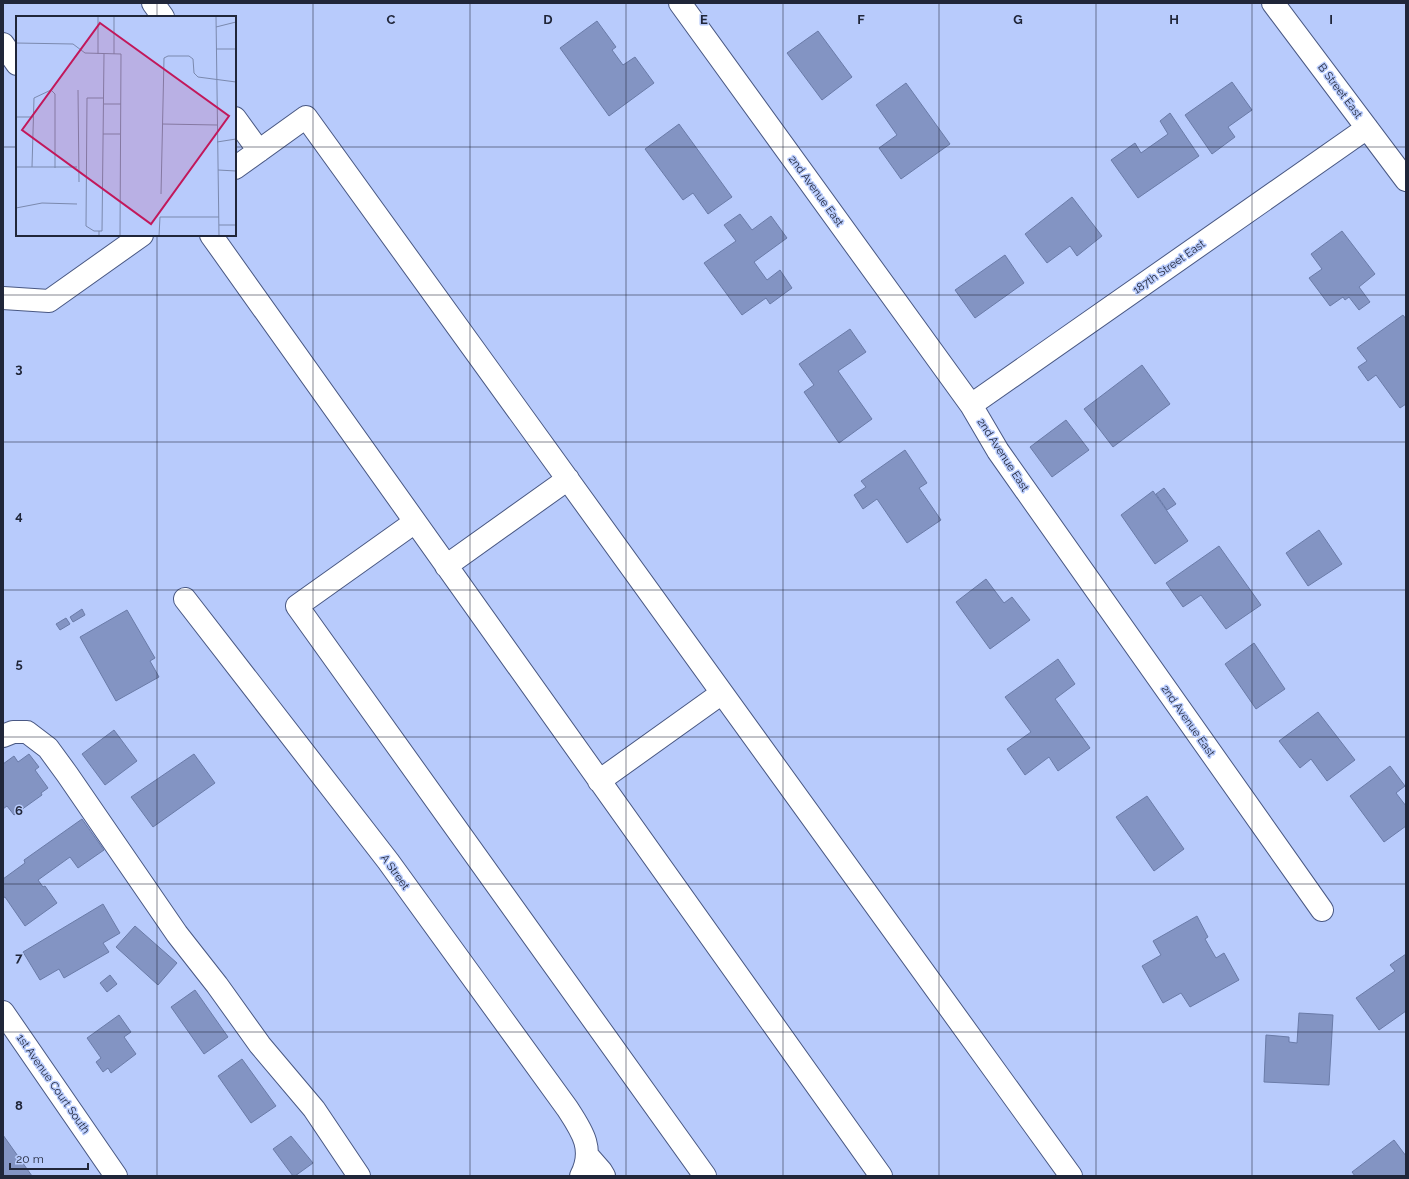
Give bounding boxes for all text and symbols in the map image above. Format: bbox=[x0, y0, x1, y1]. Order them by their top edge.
text: C bbox=[387, 12, 396, 27]
text: D bbox=[543, 12, 553, 27]
text: E bbox=[700, 12, 708, 27]
text: F bbox=[857, 12, 865, 27]
text: G bbox=[1013, 12, 1023, 27]
text: H bbox=[1169, 12, 1179, 27]
text: I bbox=[1329, 12, 1333, 27]
inset map bbox=[16, 16, 236, 236]
street label: B Street East bbox=[1315, 61, 1365, 121]
street label: 2nd Avenue East bbox=[786, 153, 846, 229]
street label: 187th Street East bbox=[1130, 237, 1208, 297]
text: 3 bbox=[15, 361, 23, 376]
street label: 2nd Avenue East bbox=[975, 416, 1032, 494]
text: 4 bbox=[15, 508, 23, 523]
text: 5 bbox=[15, 656, 23, 671]
street label: 2nd Avenue East bbox=[1158, 683, 1218, 760]
text: 6 bbox=[15, 803, 23, 818]
street label: A Street bbox=[378, 852, 412, 892]
text: 7 bbox=[15, 950, 23, 965]
street label: 1st Avenue Court South bbox=[14, 1032, 92, 1136]
text: 8 bbox=[15, 1098, 23, 1113]
scale bar bbox=[10, 1145, 88, 1171]
text: 20 m bbox=[16, 1152, 44, 1166]

